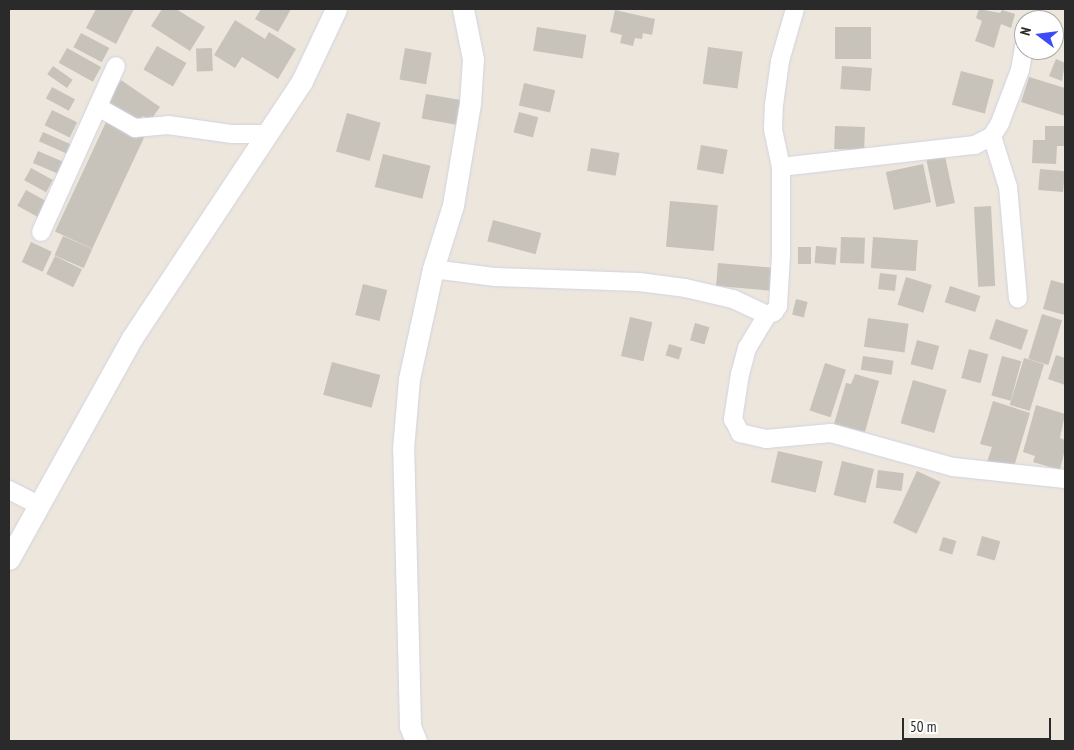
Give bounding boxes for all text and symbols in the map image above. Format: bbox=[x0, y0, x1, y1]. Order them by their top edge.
north arrow bbox=[1014, 10, 1064, 60]
text: N bbox=[1016, 25, 1035, 37]
scale bar bbox=[904, 708, 1053, 740]
text: 50 m bbox=[910, 717, 936, 736]

